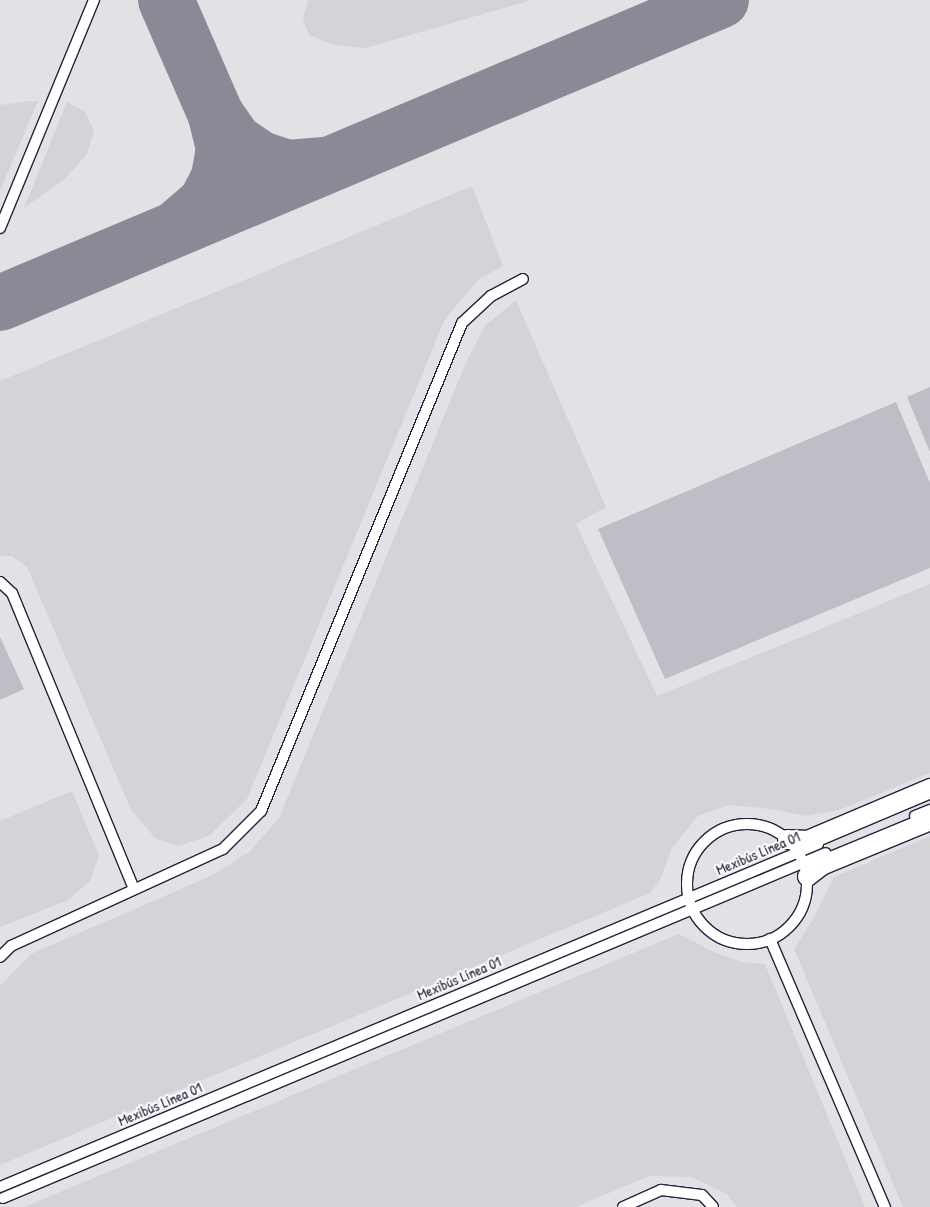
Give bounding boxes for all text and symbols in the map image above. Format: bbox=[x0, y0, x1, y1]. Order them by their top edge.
street label: Mexibús Línea 01 bbox=[713, 827, 803, 879]
street label: Mexibús Línea 01 bbox=[414, 952, 504, 1004]
street label: Mexibús Línea 01 bbox=[115, 1078, 205, 1130]

